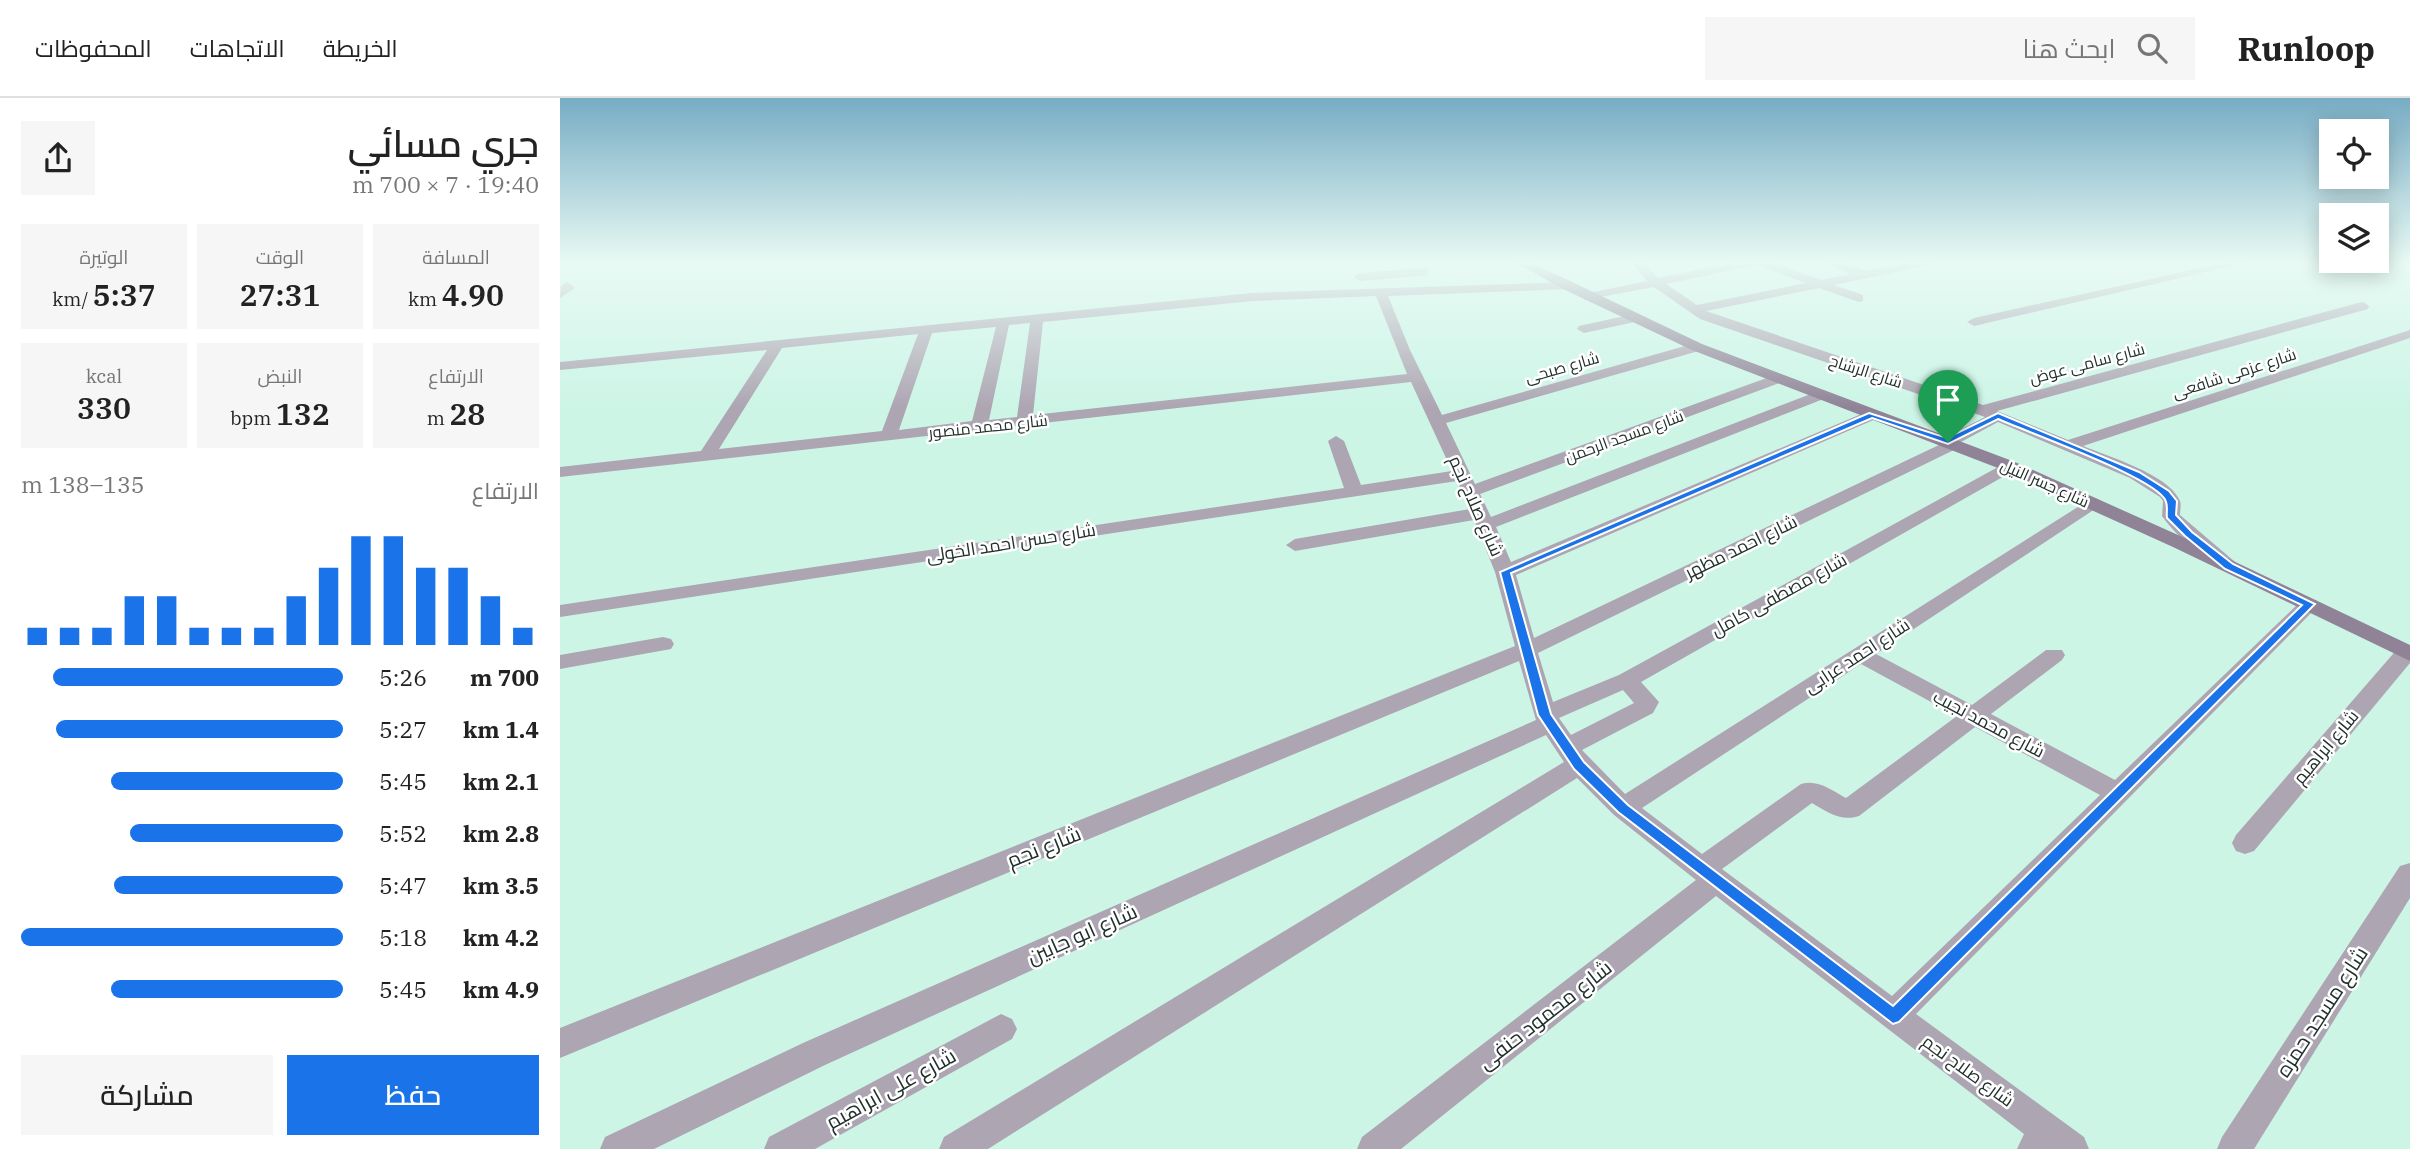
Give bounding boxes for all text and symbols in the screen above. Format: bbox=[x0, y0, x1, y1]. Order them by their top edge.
search box bbox=[1705, 17, 2195, 80]
text: Runloop bbox=[2237, 27, 2375, 70]
icon: search bbox=[2133, 29, 2171, 67]
text: ابحث هنا bbox=[2023, 31, 2115, 65]
text: المحفوظات bbox=[35, 32, 152, 64]
text: الاتجاهات bbox=[190, 32, 285, 64]
text: الخريطة bbox=[323, 32, 398, 64]
text: جري مسائي bbox=[348, 118, 539, 167]
map controls bbox=[2319, 119, 2389, 273]
button: locate bbox=[2319, 119, 2389, 189]
button: share bbox=[21, 121, 95, 195]
text: 19:40 · 7 × 700 m bbox=[352, 169, 539, 199]
button: layers bbox=[2319, 203, 2389, 273]
text: الوتيرة bbox=[80, 245, 128, 269]
text: الوقت bbox=[256, 245, 304, 269]
text: المسافة bbox=[422, 245, 490, 269]
text: 5:37 bbox=[93, 275, 156, 314]
text: 27:31 bbox=[240, 275, 320, 314]
text: 4.90 bbox=[442, 275, 504, 314]
text: /km bbox=[52, 287, 93, 311]
text: km bbox=[408, 287, 442, 311]
street label: شارع سامى عوض bbox=[2027, 338, 2147, 390]
street label: شارع عزمى شافعى bbox=[2170, 344, 2299, 404]
street label: شارع صبحى bbox=[1523, 347, 1602, 389]
street label: شارع الرشاح bbox=[1826, 350, 1905, 394]
text: kcal bbox=[86, 364, 122, 388]
text: النبض bbox=[258, 364, 302, 388]
text: الارتفاع bbox=[428, 364, 484, 388]
pin bbox=[1918, 370, 1978, 442]
icon: arrive bbox=[1929, 381, 1967, 419]
text: 330 bbox=[77, 388, 131, 427]
text: 132 bbox=[276, 394, 330, 433]
text: 28 bbox=[449, 394, 485, 433]
street label: شارع مسجد الرحمن bbox=[1562, 405, 1687, 469]
text: bpm bbox=[230, 406, 276, 430]
text: m bbox=[427, 406, 449, 430]
street label: شارع محمد منصور bbox=[926, 410, 1049, 444]
street label: شارع صلاح نجم bbox=[1443, 452, 1509, 560]
street label: شارع جسر النيل bbox=[1997, 455, 2092, 513]
text: 135–138 m bbox=[21, 469, 145, 499]
text: الارتفاع bbox=[472, 475, 539, 505]
street label: شارع احمد مظهر bbox=[1680, 509, 1801, 585]
street label: شارع حسن احمد الخولى bbox=[925, 518, 1097, 568]
street label: شارع مصطفى كامل bbox=[1707, 548, 1851, 642]
street label: شارع احمد عرابى bbox=[1800, 613, 1914, 699]
text: 5:26 bbox=[379, 662, 427, 692]
text: 700 m bbox=[470, 662, 539, 692]
street label: شارع محمد نجيب bbox=[1929, 685, 2049, 763]
street label: شارع ابراهيم bbox=[2288, 705, 2364, 789]
text: 5:27 bbox=[379, 714, 427, 744]
text: 1.4 km bbox=[463, 714, 539, 744]
text: 5:45 bbox=[379, 766, 427, 796]
text: 2.1 km bbox=[463, 766, 539, 796]
text: 5:52 bbox=[379, 818, 427, 848]
text: 2.8 km bbox=[463, 818, 539, 848]
street label: شارع نجم bbox=[1002, 819, 1085, 875]
text: 5:47 bbox=[379, 870, 427, 900]
text: 3.5 km bbox=[463, 870, 539, 900]
street label: شارع ابو جابين bbox=[1022, 896, 1142, 971]
text: 5:18 bbox=[379, 922, 427, 952]
text: 4.2 km bbox=[463, 922, 539, 952]
street label: شارع مسجد حمزه bbox=[2268, 941, 2375, 1083]
street label: شارع محمود حنفى bbox=[1472, 953, 1618, 1076]
text: 5:45 bbox=[379, 974, 427, 1004]
text: 4.9 km bbox=[463, 974, 539, 1004]
street label: شارع صلاح نجم bbox=[1917, 1030, 2019, 1112]
street label: شارع على ابراهيم bbox=[820, 1041, 961, 1136]
button: مشاركة bbox=[21, 1055, 273, 1135]
button: حفظ bbox=[287, 1055, 539, 1135]

